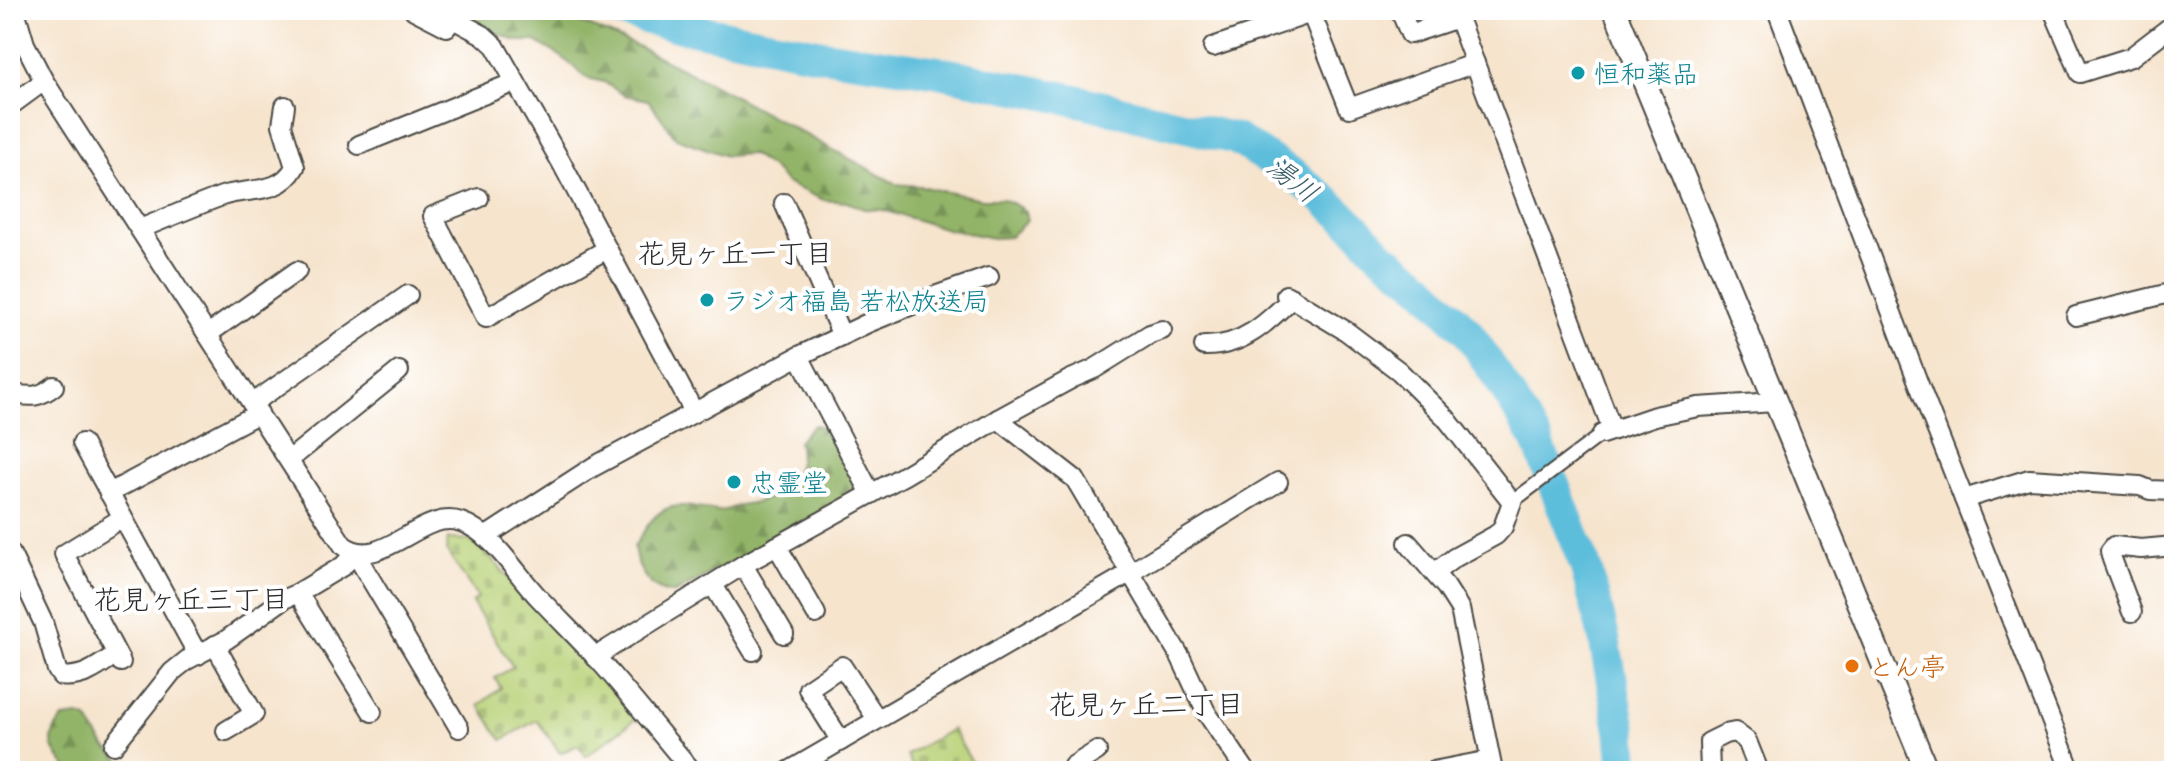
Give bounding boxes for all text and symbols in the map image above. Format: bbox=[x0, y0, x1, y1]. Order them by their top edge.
place label: 恒和薬品 bbox=[1594, 56, 1698, 91]
marker: 恒和薬品 bbox=[1569, 64, 1587, 82]
water label: 湯川 bbox=[1259, 147, 1327, 211]
district label: 花見ヶ丘一丁目 bbox=[637, 234, 833, 272]
place label: ラジオ福島 若松放送局 bbox=[723, 283, 989, 318]
marker: ラジオ福島 若松放送局 bbox=[698, 291, 716, 309]
place label: 忠霊堂 bbox=[750, 465, 828, 500]
marker: 忠霊堂 bbox=[725, 473, 743, 491]
district label: 花見ヶ丘三丁目 bbox=[93, 580, 289, 618]
place label: とん亭 bbox=[1868, 649, 1946, 684]
marker: とん亭 bbox=[1843, 657, 1861, 675]
district label: 花見ヶ丘二丁目 bbox=[1048, 685, 1244, 723]

